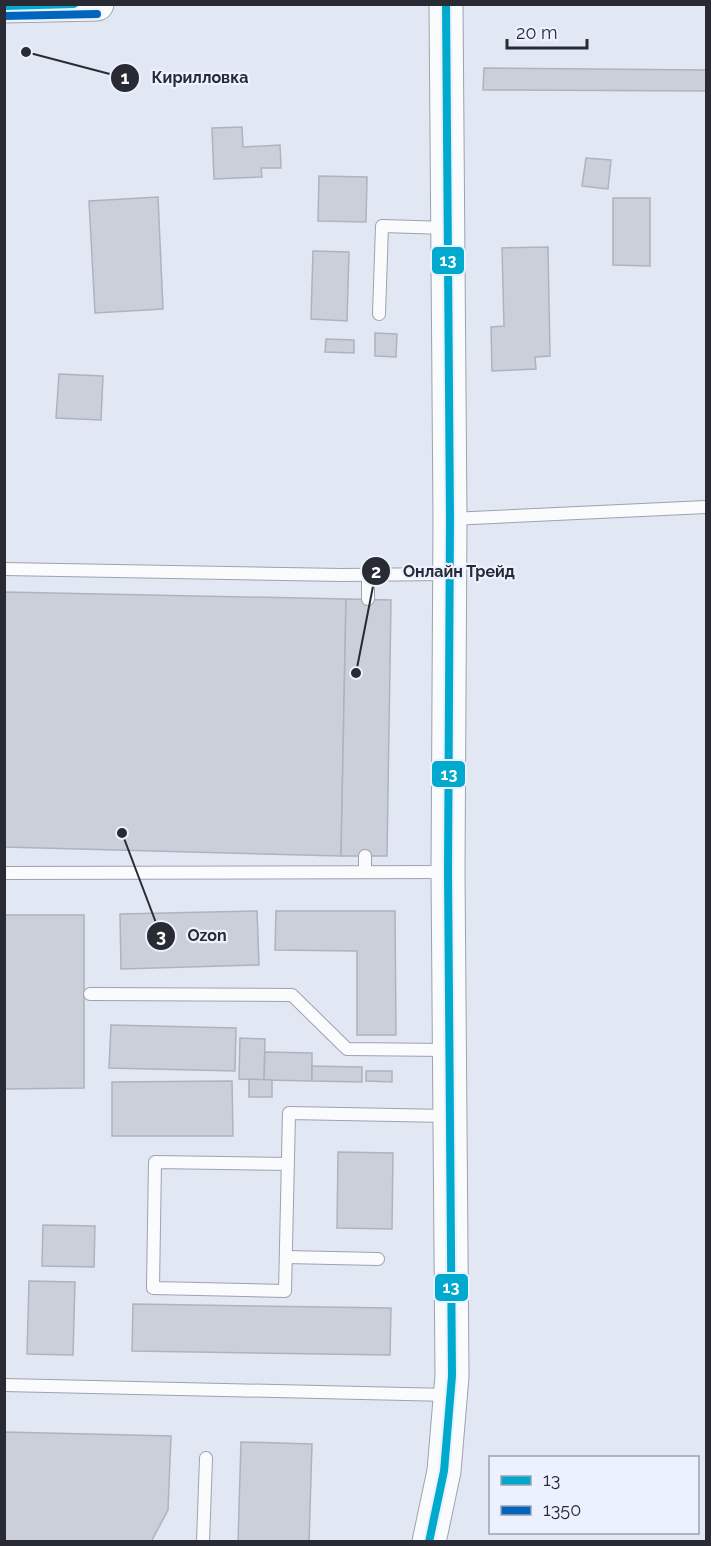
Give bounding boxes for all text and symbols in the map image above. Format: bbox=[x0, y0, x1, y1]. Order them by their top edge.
scale bar bbox=[507, 12, 586, 50]
text: 20 m bbox=[516, 22, 558, 43]
callout: Кирилловка bbox=[110, 61, 260, 95]
text: 1 bbox=[121, 67, 130, 88]
text: Кирилловка bbox=[152, 68, 248, 87]
line badge: 13 bbox=[431, 246, 465, 275]
text: 13 bbox=[440, 251, 456, 270]
callout: Онлайн Трейд bbox=[361, 554, 527, 588]
text: 2 bbox=[371, 561, 381, 582]
text: Онлайн Трейд bbox=[403, 562, 515, 581]
line badge: 13 bbox=[431, 760, 466, 788]
text: 13 bbox=[441, 765, 457, 784]
callout: Ozon bbox=[146, 919, 239, 953]
text: 3 bbox=[156, 925, 166, 946]
text: Ozon bbox=[187, 926, 227, 945]
line badge: 13 bbox=[434, 1273, 469, 1302]
text: 13 bbox=[443, 1278, 459, 1297]
legend bbox=[489, 1456, 699, 1534]
text: 13 bbox=[543, 1469, 560, 1490]
text: 1350 bbox=[543, 1499, 581, 1520]

